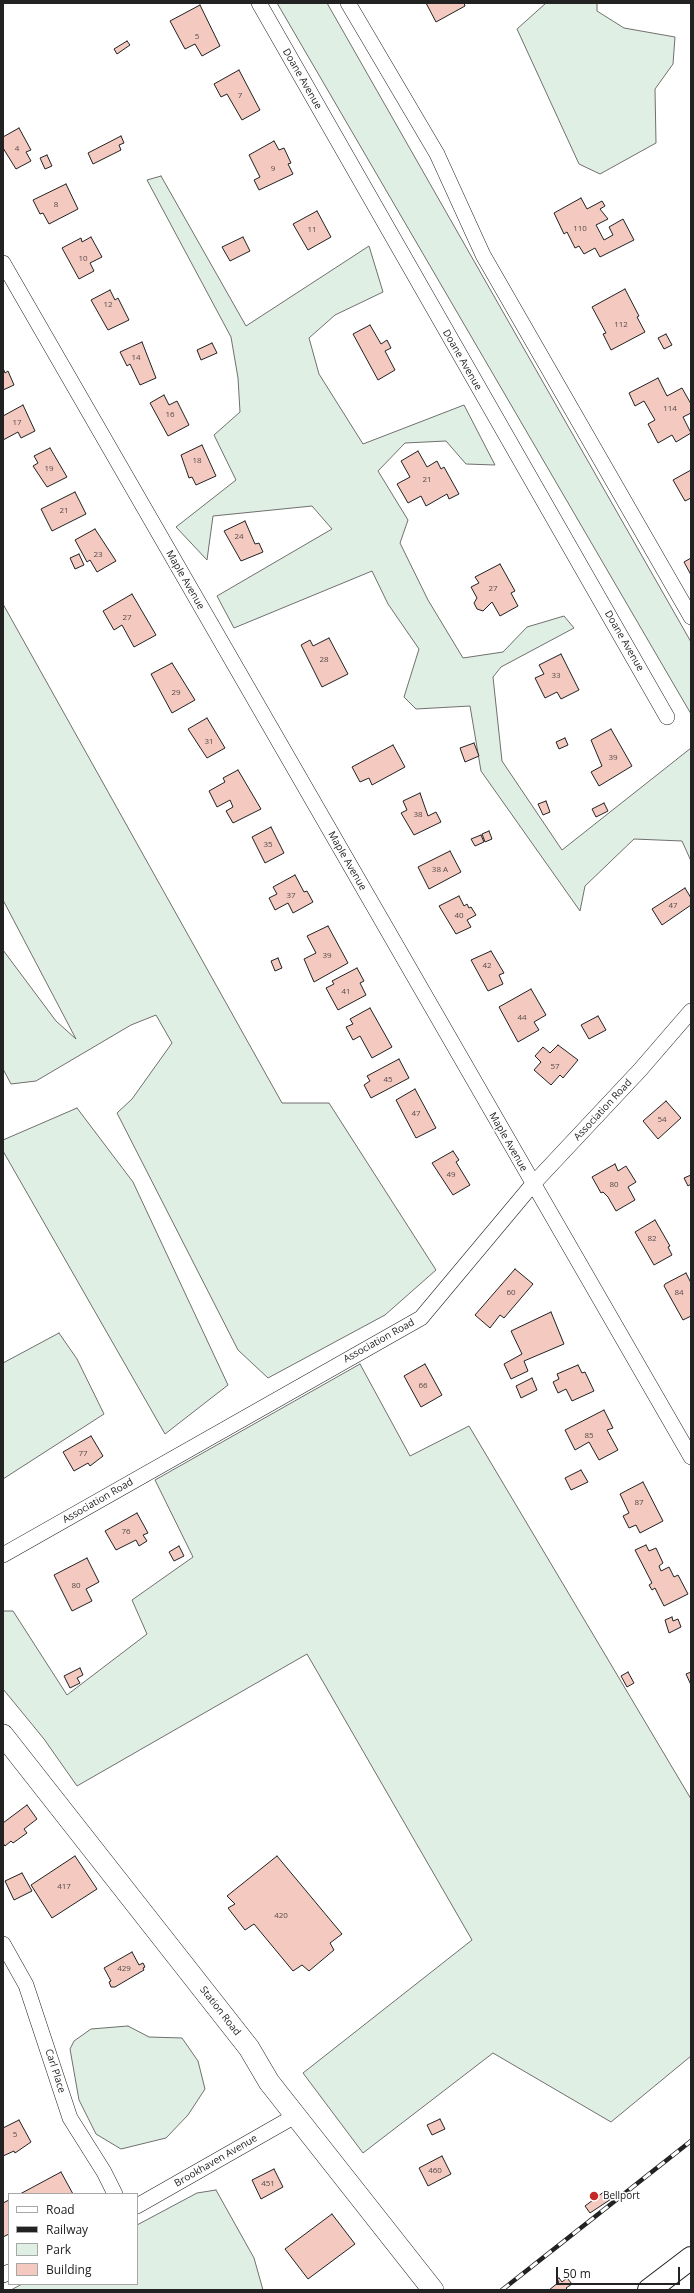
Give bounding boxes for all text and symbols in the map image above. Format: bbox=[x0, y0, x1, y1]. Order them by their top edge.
house number: 5 bbox=[195, 32, 199, 42]
street label: Doane Avenue bbox=[280, 47, 324, 111]
house number: 7 bbox=[238, 91, 242, 101]
house number: 4 bbox=[15, 144, 19, 154]
house number: 9 bbox=[271, 164, 275, 174]
house number: 8 bbox=[54, 200, 58, 210]
house number: 110 bbox=[573, 224, 587, 234]
house number: 11 bbox=[307, 225, 317, 235]
house number: 10 bbox=[78, 254, 88, 264]
house number: 12 bbox=[103, 300, 113, 310]
house number: 112 bbox=[614, 320, 628, 330]
street label: Doane Avenue bbox=[440, 328, 484, 392]
house number: 14 bbox=[131, 353, 141, 363]
house number: 114 bbox=[663, 404, 677, 414]
house number: 16 bbox=[165, 410, 175, 420]
house number: 17 bbox=[12, 418, 22, 428]
house number: 18 bbox=[192, 456, 202, 466]
house number: 19 bbox=[44, 464, 54, 474]
house number: 21 bbox=[422, 475, 432, 485]
house number: 21 bbox=[59, 506, 69, 516]
house number: 24 bbox=[234, 532, 244, 542]
street label: Maple Avenue bbox=[163, 548, 207, 612]
house number: 23 bbox=[93, 550, 103, 560]
house number: 27 bbox=[488, 584, 498, 594]
street label: Doane Avenue bbox=[602, 609, 646, 673]
house number: 27 bbox=[122, 613, 132, 623]
house number: 28 bbox=[319, 655, 329, 665]
house number: 33 bbox=[551, 671, 561, 681]
house number: 29 bbox=[171, 688, 181, 698]
house number: 31 bbox=[204, 737, 214, 747]
house number: 39 bbox=[608, 753, 618, 763]
house number: 38 bbox=[413, 810, 423, 820]
street label: Maple Avenue bbox=[325, 829, 369, 893]
house number: 35 bbox=[263, 840, 273, 850]
house number: 38 A bbox=[432, 865, 448, 875]
house number: 37 bbox=[286, 891, 296, 901]
house number: 47 bbox=[668, 901, 678, 911]
house number: 40 bbox=[454, 911, 464, 921]
house number: 39 bbox=[322, 951, 332, 961]
house number: 42 bbox=[482, 961, 492, 971]
house number: 41 bbox=[341, 987, 351, 997]
house number: 44 bbox=[517, 1013, 527, 1023]
house number: 57 bbox=[550, 1062, 560, 1072]
house number: 45 bbox=[383, 1075, 393, 1085]
street label: Association Road bbox=[572, 1077, 634, 1143]
house number: 47 bbox=[411, 1109, 421, 1119]
street label: Maple Avenue bbox=[486, 1110, 530, 1174]
house number: 54 bbox=[657, 1115, 667, 1125]
house number: 49 bbox=[446, 1170, 456, 1180]
house number: 80 bbox=[609, 1180, 619, 1190]
house number: 82 bbox=[647, 1234, 657, 1244]
house number: 60 bbox=[506, 1288, 516, 1298]
house number: 84 bbox=[674, 1288, 684, 1298]
street label: Association Road bbox=[341, 1316, 417, 1366]
house number: 66 bbox=[418, 1381, 428, 1391]
house number: 85 bbox=[584, 1431, 594, 1441]
house number: 77 bbox=[78, 1449, 88, 1459]
street label: Association Road bbox=[61, 1476, 135, 1526]
house number: 87 bbox=[634, 1498, 644, 1508]
house number: 76 bbox=[121, 1527, 131, 1537]
house number: 80 bbox=[71, 1581, 81, 1591]
house number: 417 bbox=[57, 1882, 71, 1892]
house number: 420 bbox=[274, 1911, 288, 1921]
house number: 429 bbox=[117, 1964, 131, 1974]
street label: Station Road bbox=[197, 1984, 243, 2038]
street label: Carl Place bbox=[42, 2047, 68, 2095]
house number: 5 bbox=[13, 2130, 17, 2140]
street label: Brookhaven Avenue bbox=[172, 2132, 260, 2190]
house number: 460 bbox=[428, 2166, 442, 2176]
house number: 451 bbox=[261, 2179, 275, 2189]
marker: Bellport bbox=[588, 2190, 600, 2202]
place label: Bellport bbox=[603, 2190, 640, 2202]
legend bbox=[8, 2193, 138, 2285]
text: Road bbox=[46, 2201, 75, 2218]
text: Railway bbox=[46, 2221, 88, 2238]
text: Park bbox=[46, 2241, 71, 2258]
scale bar bbox=[558, 2259, 682, 2285]
text: Building bbox=[46, 2261, 91, 2278]
text: 50 m bbox=[563, 2265, 591, 2282]

